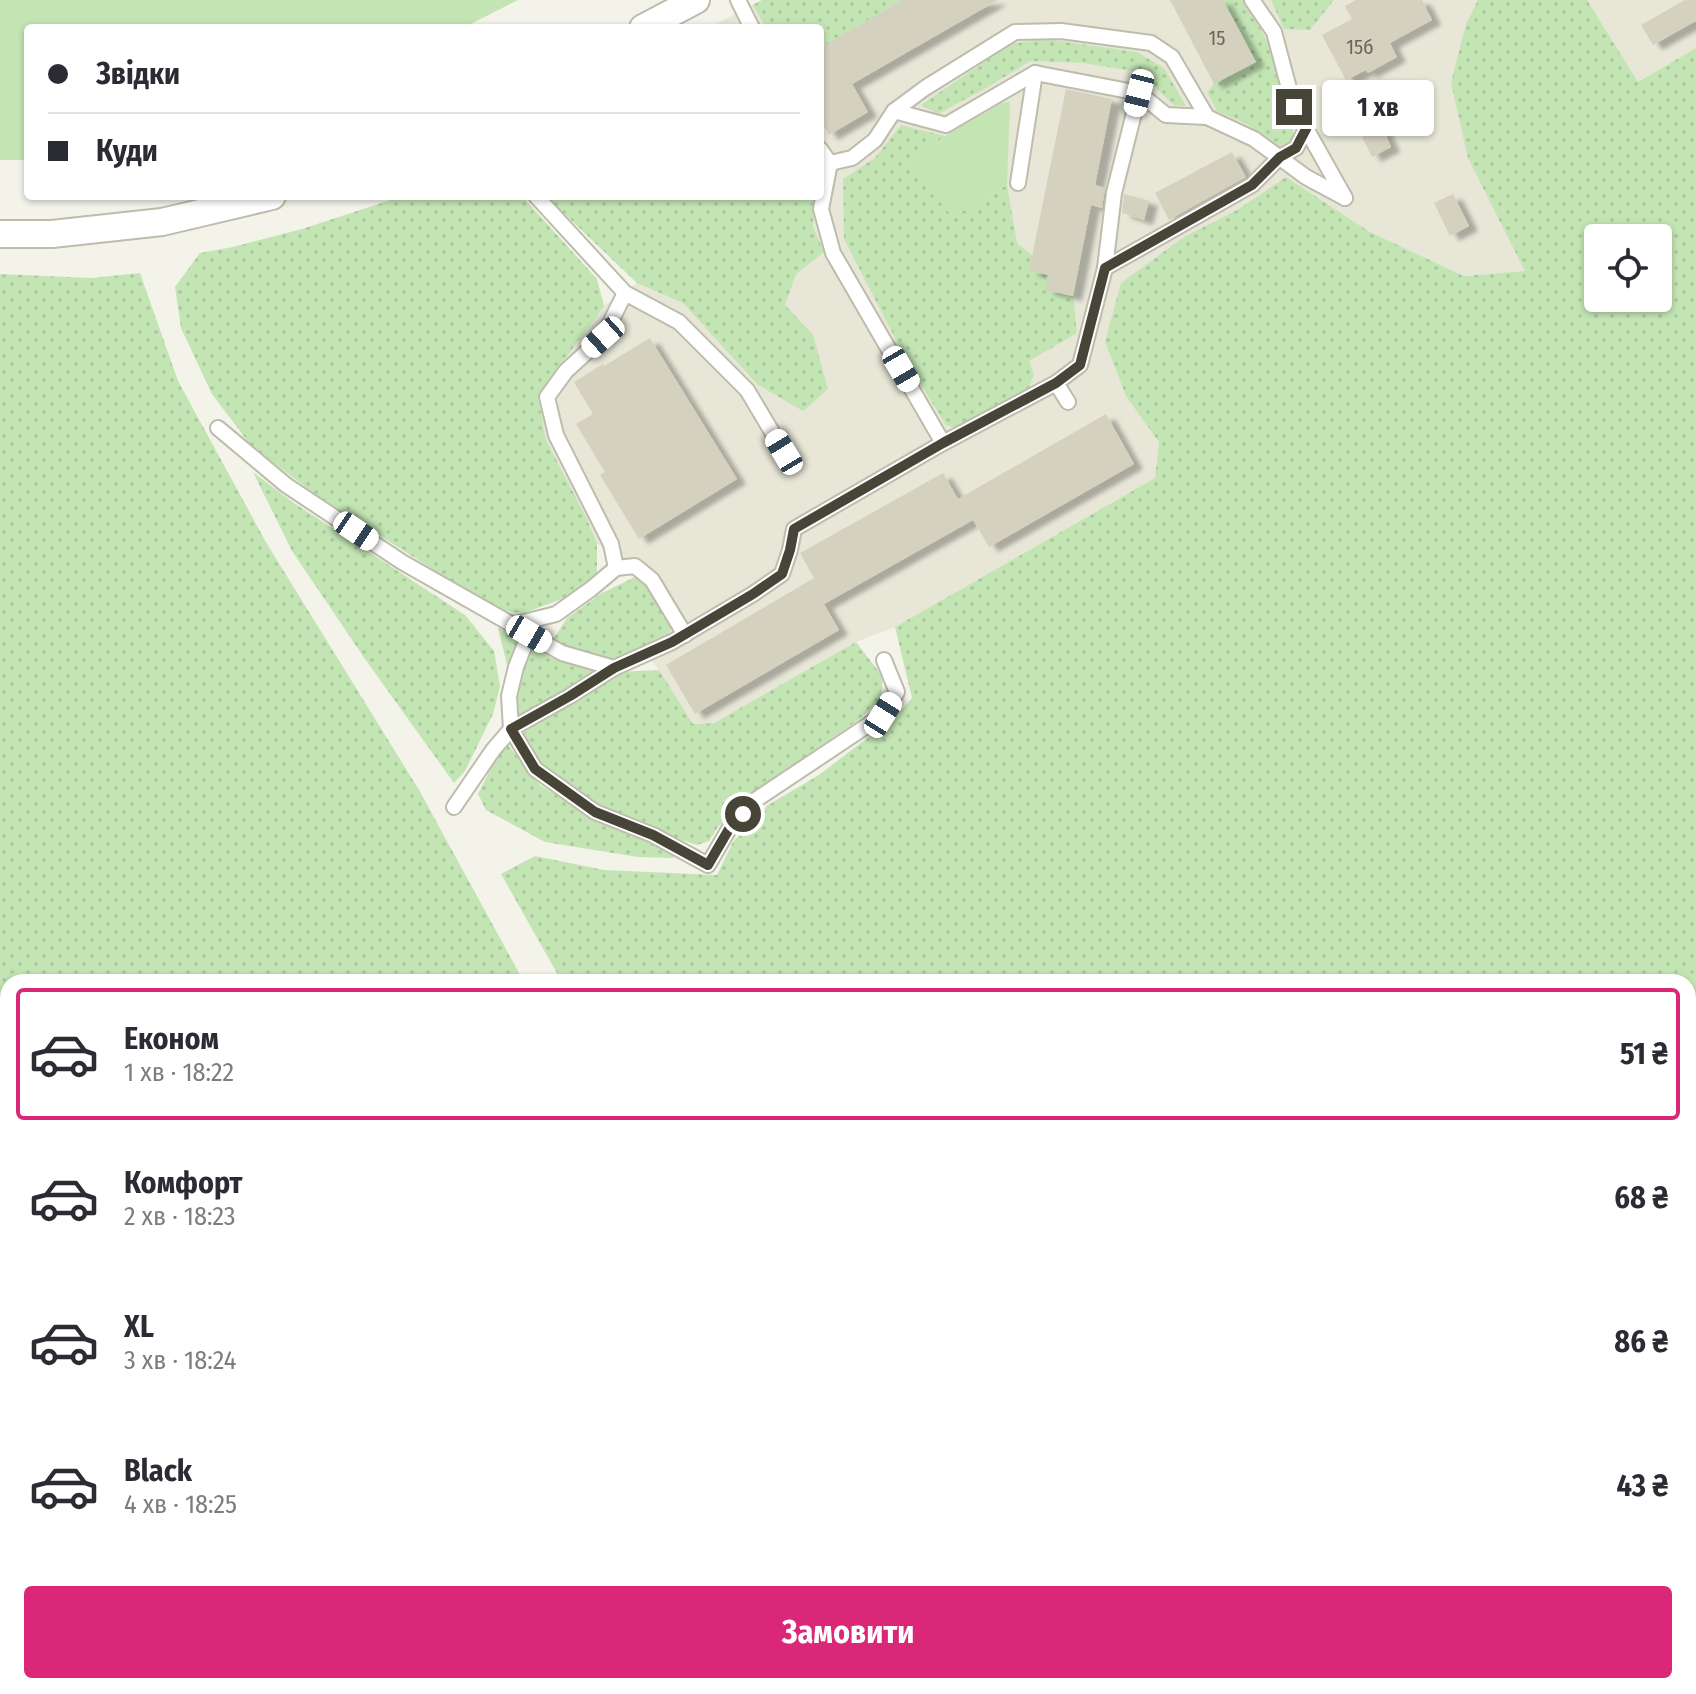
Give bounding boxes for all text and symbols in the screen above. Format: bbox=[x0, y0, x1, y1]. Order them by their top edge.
house number: 15 bbox=[1209, 26, 1225, 50]
house number: 15б bbox=[1346, 35, 1374, 59]
text: Звідки bbox=[96, 56, 180, 92]
car bbox=[1122, 67, 1156, 119]
callout: 1 хв bbox=[1322, 79, 1434, 135]
route end bbox=[1276, 89, 1312, 125]
text: 1 хв bbox=[1357, 92, 1399, 123]
text: Куди bbox=[96, 133, 158, 169]
map controls bbox=[1584, 224, 1672, 312]
button: locate bbox=[1584, 224, 1672, 312]
car bbox=[577, 312, 629, 362]
car bbox=[879, 342, 923, 396]
car bbox=[761, 425, 807, 479]
car bbox=[329, 508, 383, 554]
car bbox=[502, 612, 556, 656]
car bbox=[860, 688, 906, 742]
route start bbox=[725, 796, 761, 832]
icon: car bbox=[28, 1018, 100, 1090]
text: Економ bbox=[124, 1021, 219, 1057]
text: 51 ₴ bbox=[1620, 1036, 1668, 1072]
text: 1 хв · 18:22 bbox=[124, 1057, 234, 1088]
icon: car bbox=[28, 1162, 100, 1234]
text: Комфорт bbox=[124, 1165, 242, 1201]
text: 68 ₴ bbox=[1614, 1180, 1668, 1216]
text: 2 хв · 18:23 bbox=[124, 1201, 236, 1232]
icon: car bbox=[28, 1306, 100, 1378]
text: XL bbox=[124, 1309, 154, 1345]
text: 86 ₴ bbox=[1614, 1324, 1668, 1360]
text: 3 хв · 18:24 bbox=[124, 1345, 236, 1376]
icon: car bbox=[28, 1450, 100, 1522]
text: Black bbox=[124, 1453, 192, 1489]
text: 43 ₴ bbox=[1617, 1468, 1668, 1504]
text: 4 хв · 18:25 bbox=[124, 1489, 237, 1520]
button: Замовити bbox=[24, 1586, 1672, 1678]

